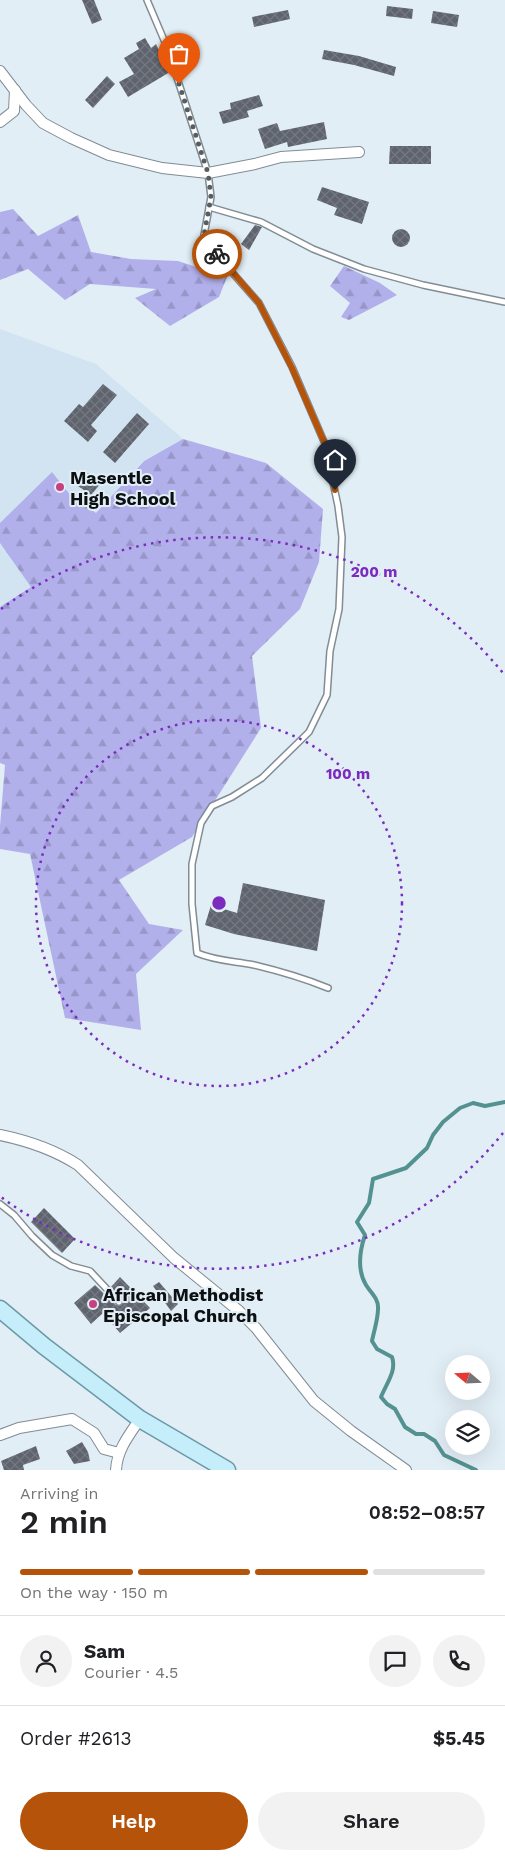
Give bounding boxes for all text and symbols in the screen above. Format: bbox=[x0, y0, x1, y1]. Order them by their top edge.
pin bbox=[158, 33, 200, 84]
icon: bag bbox=[165, 40, 193, 68]
courier bbox=[192, 229, 242, 279]
icon: bike bbox=[203, 240, 231, 268]
pin bbox=[314, 439, 356, 490]
icon: home bbox=[321, 446, 349, 474]
place label: Masentle High School bbox=[70, 467, 176, 509]
marker: Masentle High School bbox=[54, 481, 66, 493]
text: 200 m bbox=[351, 563, 397, 581]
text: 100 m bbox=[326, 765, 370, 783]
centre of rings bbox=[210, 894, 228, 912]
place label: African Methodist Episcopal Church bbox=[103, 1284, 263, 1326]
marker: African Methodist Episcopal Church bbox=[87, 1298, 99, 1310]
north arrow bbox=[445, 1355, 490, 1400]
map controls bbox=[445, 1355, 490, 1455]
button: layers bbox=[445, 1410, 490, 1455]
text: Arriving in bbox=[20, 1484, 98, 1503]
text: 08:52–08:57 bbox=[369, 1501, 485, 1524]
text: 2 min bbox=[20, 1503, 108, 1541]
text: On the way · 150 m bbox=[20, 1583, 168, 1602]
button: person bbox=[20, 1635, 72, 1687]
button: chat bbox=[369, 1635, 421, 1687]
button: phone bbox=[433, 1635, 485, 1687]
text: Sam bbox=[84, 1640, 125, 1663]
text: Courier · 4.5 bbox=[84, 1663, 178, 1682]
text: Order #2613 bbox=[20, 1727, 132, 1750]
text: $5.45 bbox=[433, 1727, 485, 1750]
button: Help bbox=[20, 1792, 248, 1850]
button: Share bbox=[258, 1792, 485, 1850]

